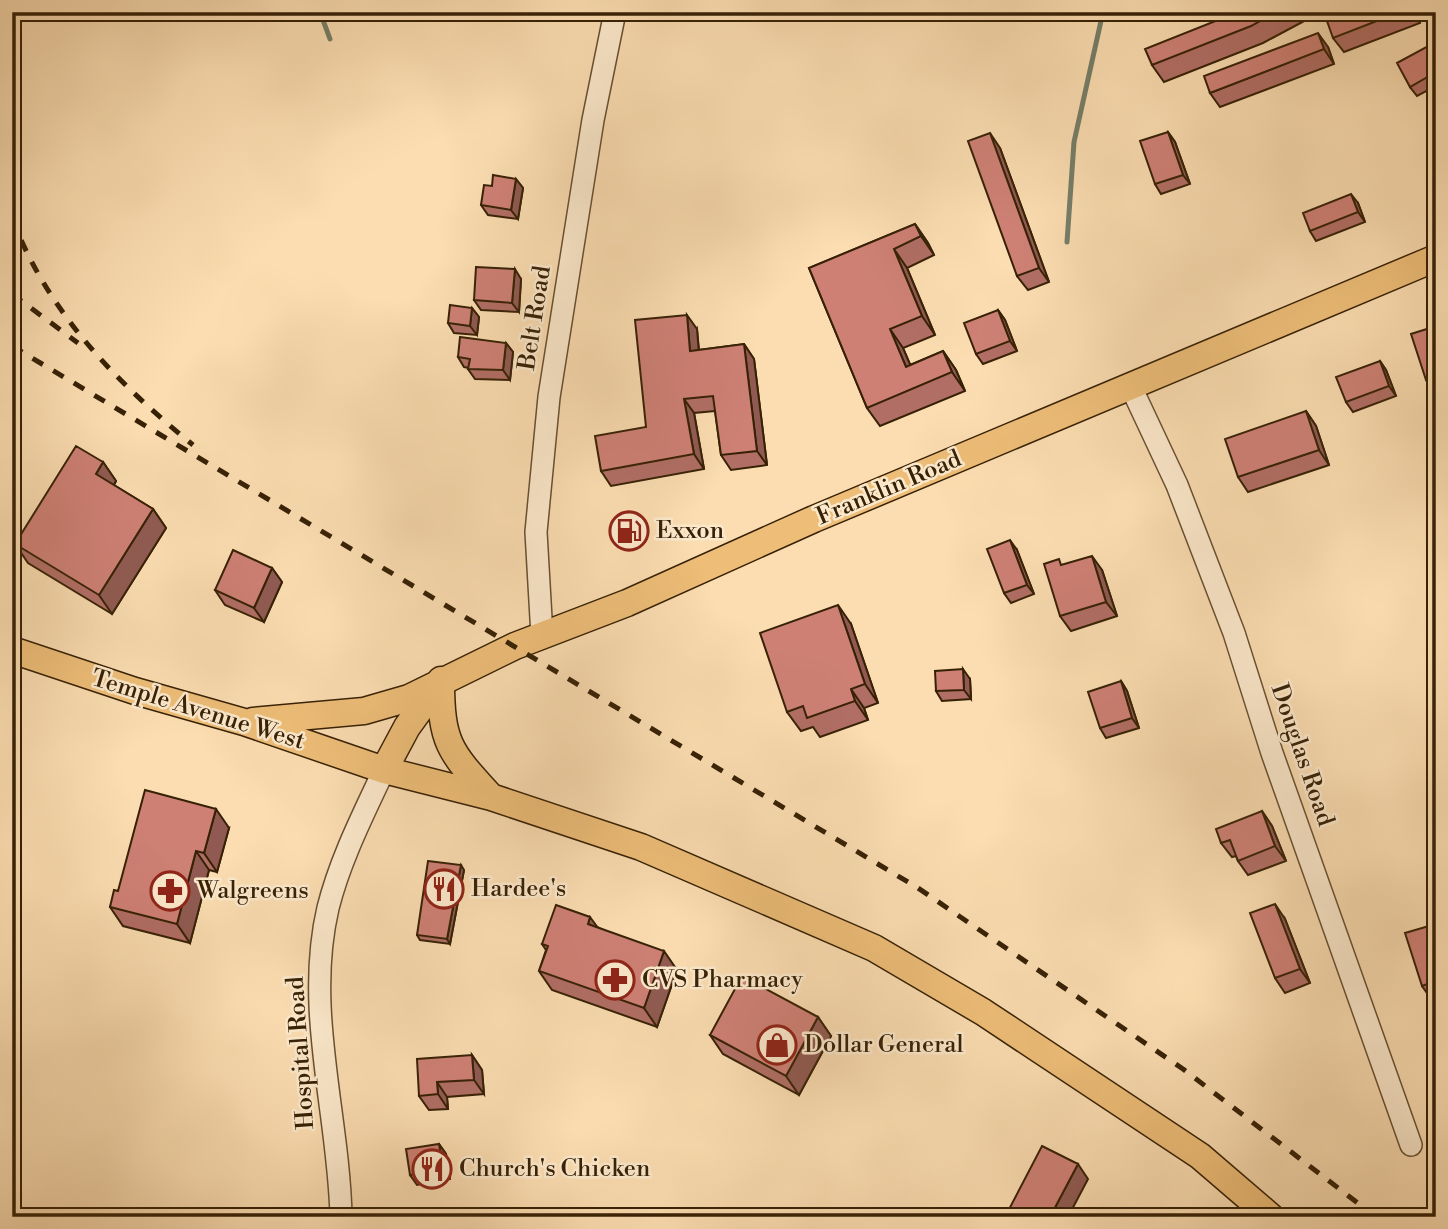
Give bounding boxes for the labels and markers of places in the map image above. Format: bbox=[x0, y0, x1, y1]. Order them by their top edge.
fuel station icon: Exxon bbox=[608, 510, 650, 552]
place label: Exxon bbox=[656, 516, 724, 546]
restaurant icon: Hardee's bbox=[423, 868, 465, 910]
pharmacy icon: Walgreens bbox=[149, 870, 191, 912]
place label: Hardee's bbox=[471, 874, 566, 904]
place label: Walgreens bbox=[196, 876, 309, 906]
pharmacy icon: CVS Pharmacy bbox=[594, 959, 636, 1001]
place label: CVS Pharmacy bbox=[642, 965, 803, 995]
shop icon: Dollar General bbox=[756, 1024, 798, 1066]
place label: Dollar General bbox=[804, 1030, 964, 1060]
restaurant icon: Church's Chicken bbox=[411, 1148, 453, 1190]
place label: Church's Chicken bbox=[459, 1154, 650, 1184]

